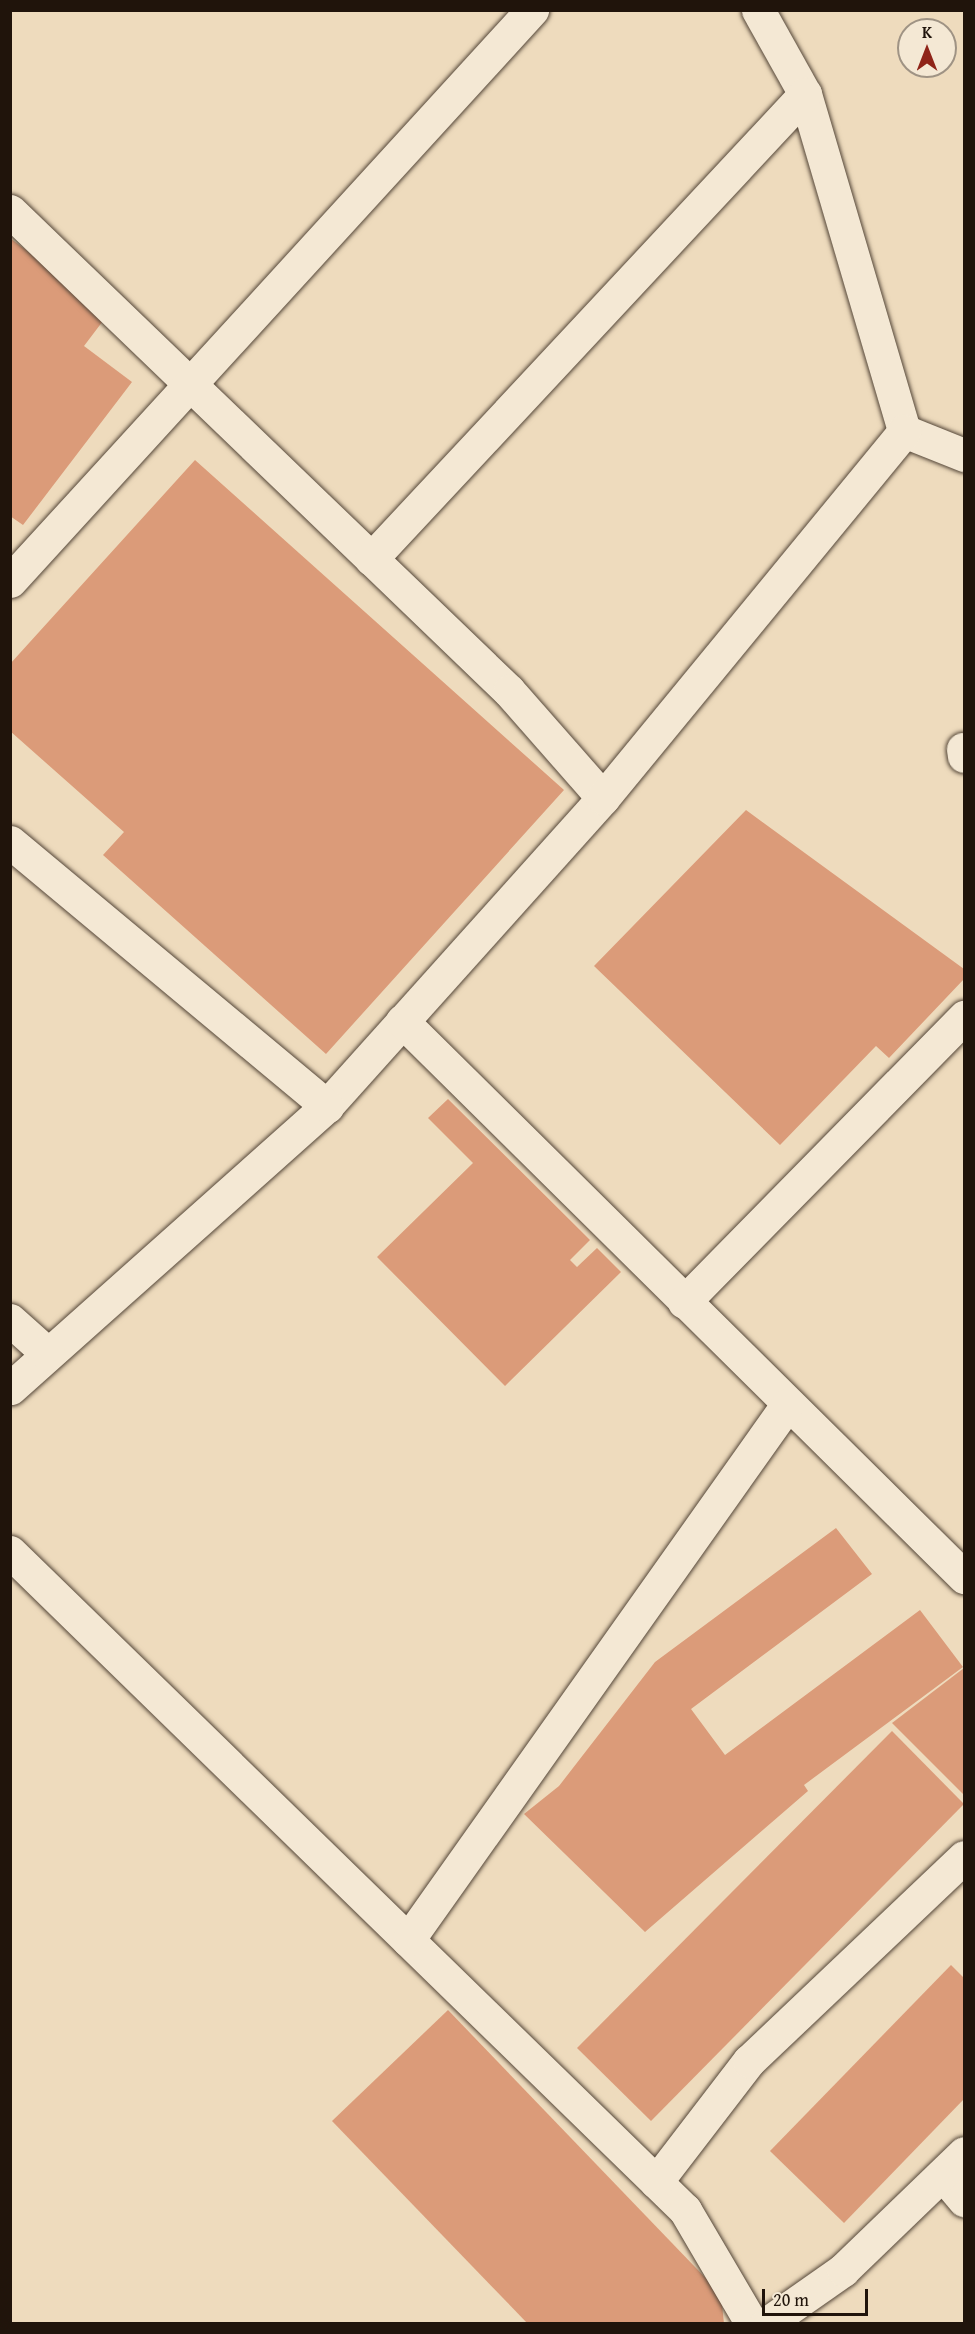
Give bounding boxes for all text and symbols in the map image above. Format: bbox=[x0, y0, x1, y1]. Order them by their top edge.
north arrow bbox=[897, 18, 957, 78]
text: K bbox=[922, 20, 932, 44]
scale bar bbox=[765, 2277, 872, 2315]
text: 20 m bbox=[773, 2286, 809, 2313]

